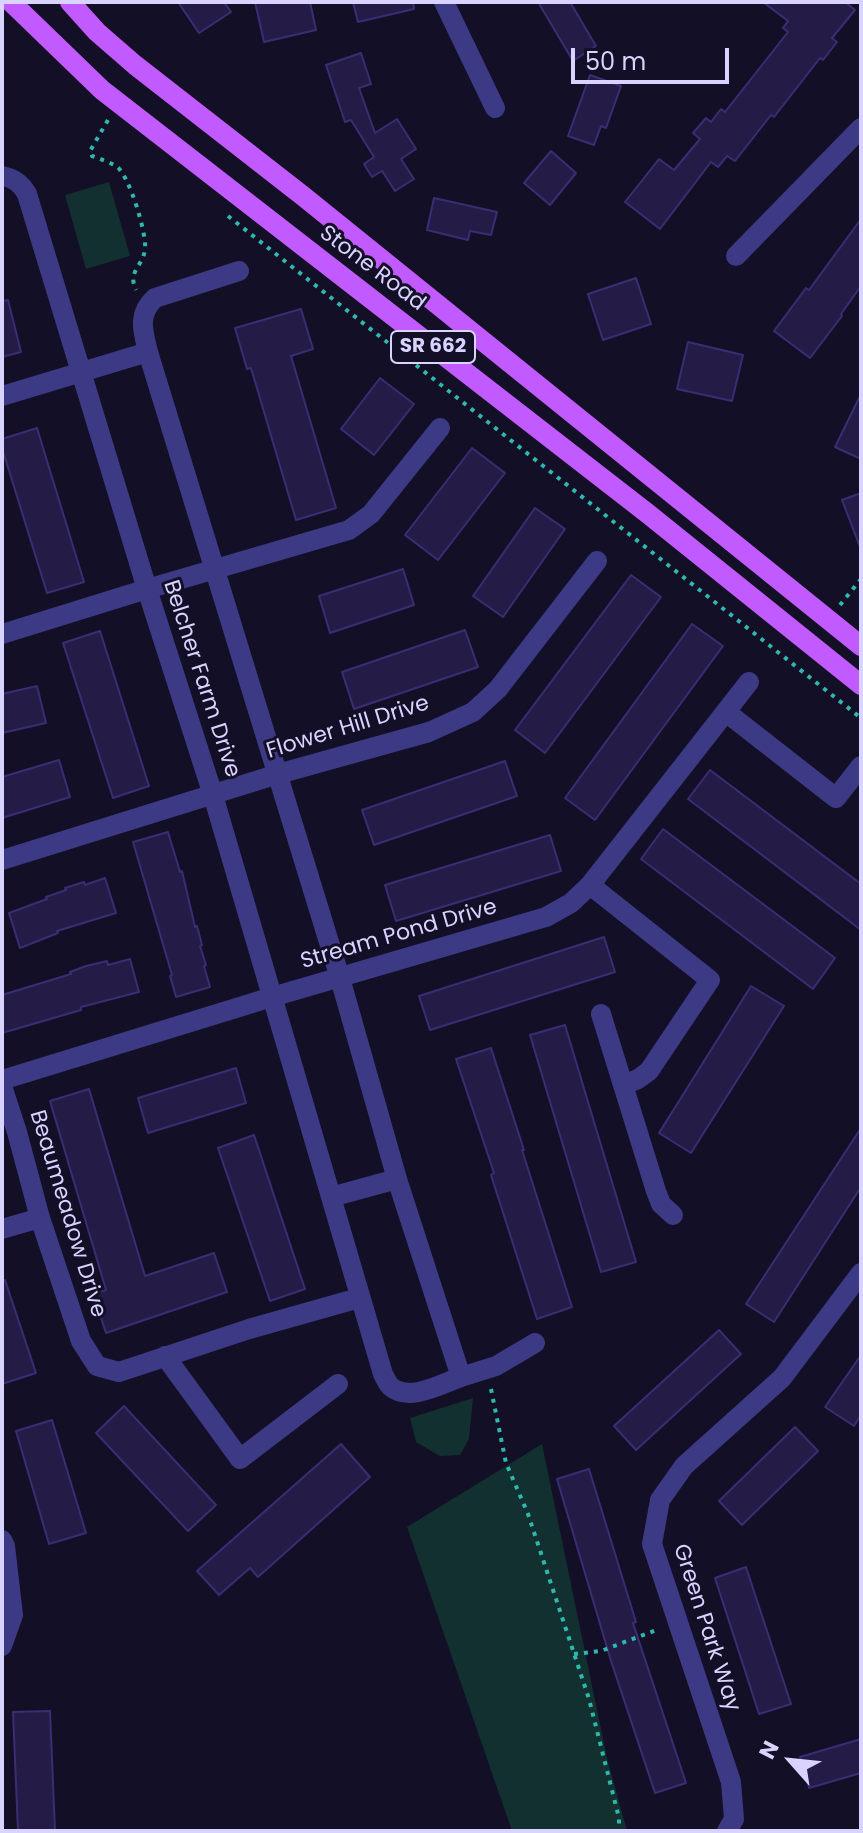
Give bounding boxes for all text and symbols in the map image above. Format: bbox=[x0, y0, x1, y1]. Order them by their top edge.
scale bar bbox=[575, 32, 733, 82]
text: 50 m bbox=[585, 45, 646, 78]
street label: Stone Road bbox=[314, 221, 430, 317]
road number: SR 662 bbox=[391, 331, 475, 363]
street label: Belcher Farm Drive bbox=[157, 577, 245, 781]
street label: Flower Hill Drive bbox=[263, 691, 433, 765]
street label: Stream Pond Drive bbox=[298, 894, 500, 976]
street label: Beaumeadow Drive bbox=[23, 1107, 111, 1321]
street label: Green Park Way bbox=[667, 1541, 745, 1715]
north arrow bbox=[751, 1721, 831, 1801]
text: N bbox=[752, 1735, 787, 1764]

